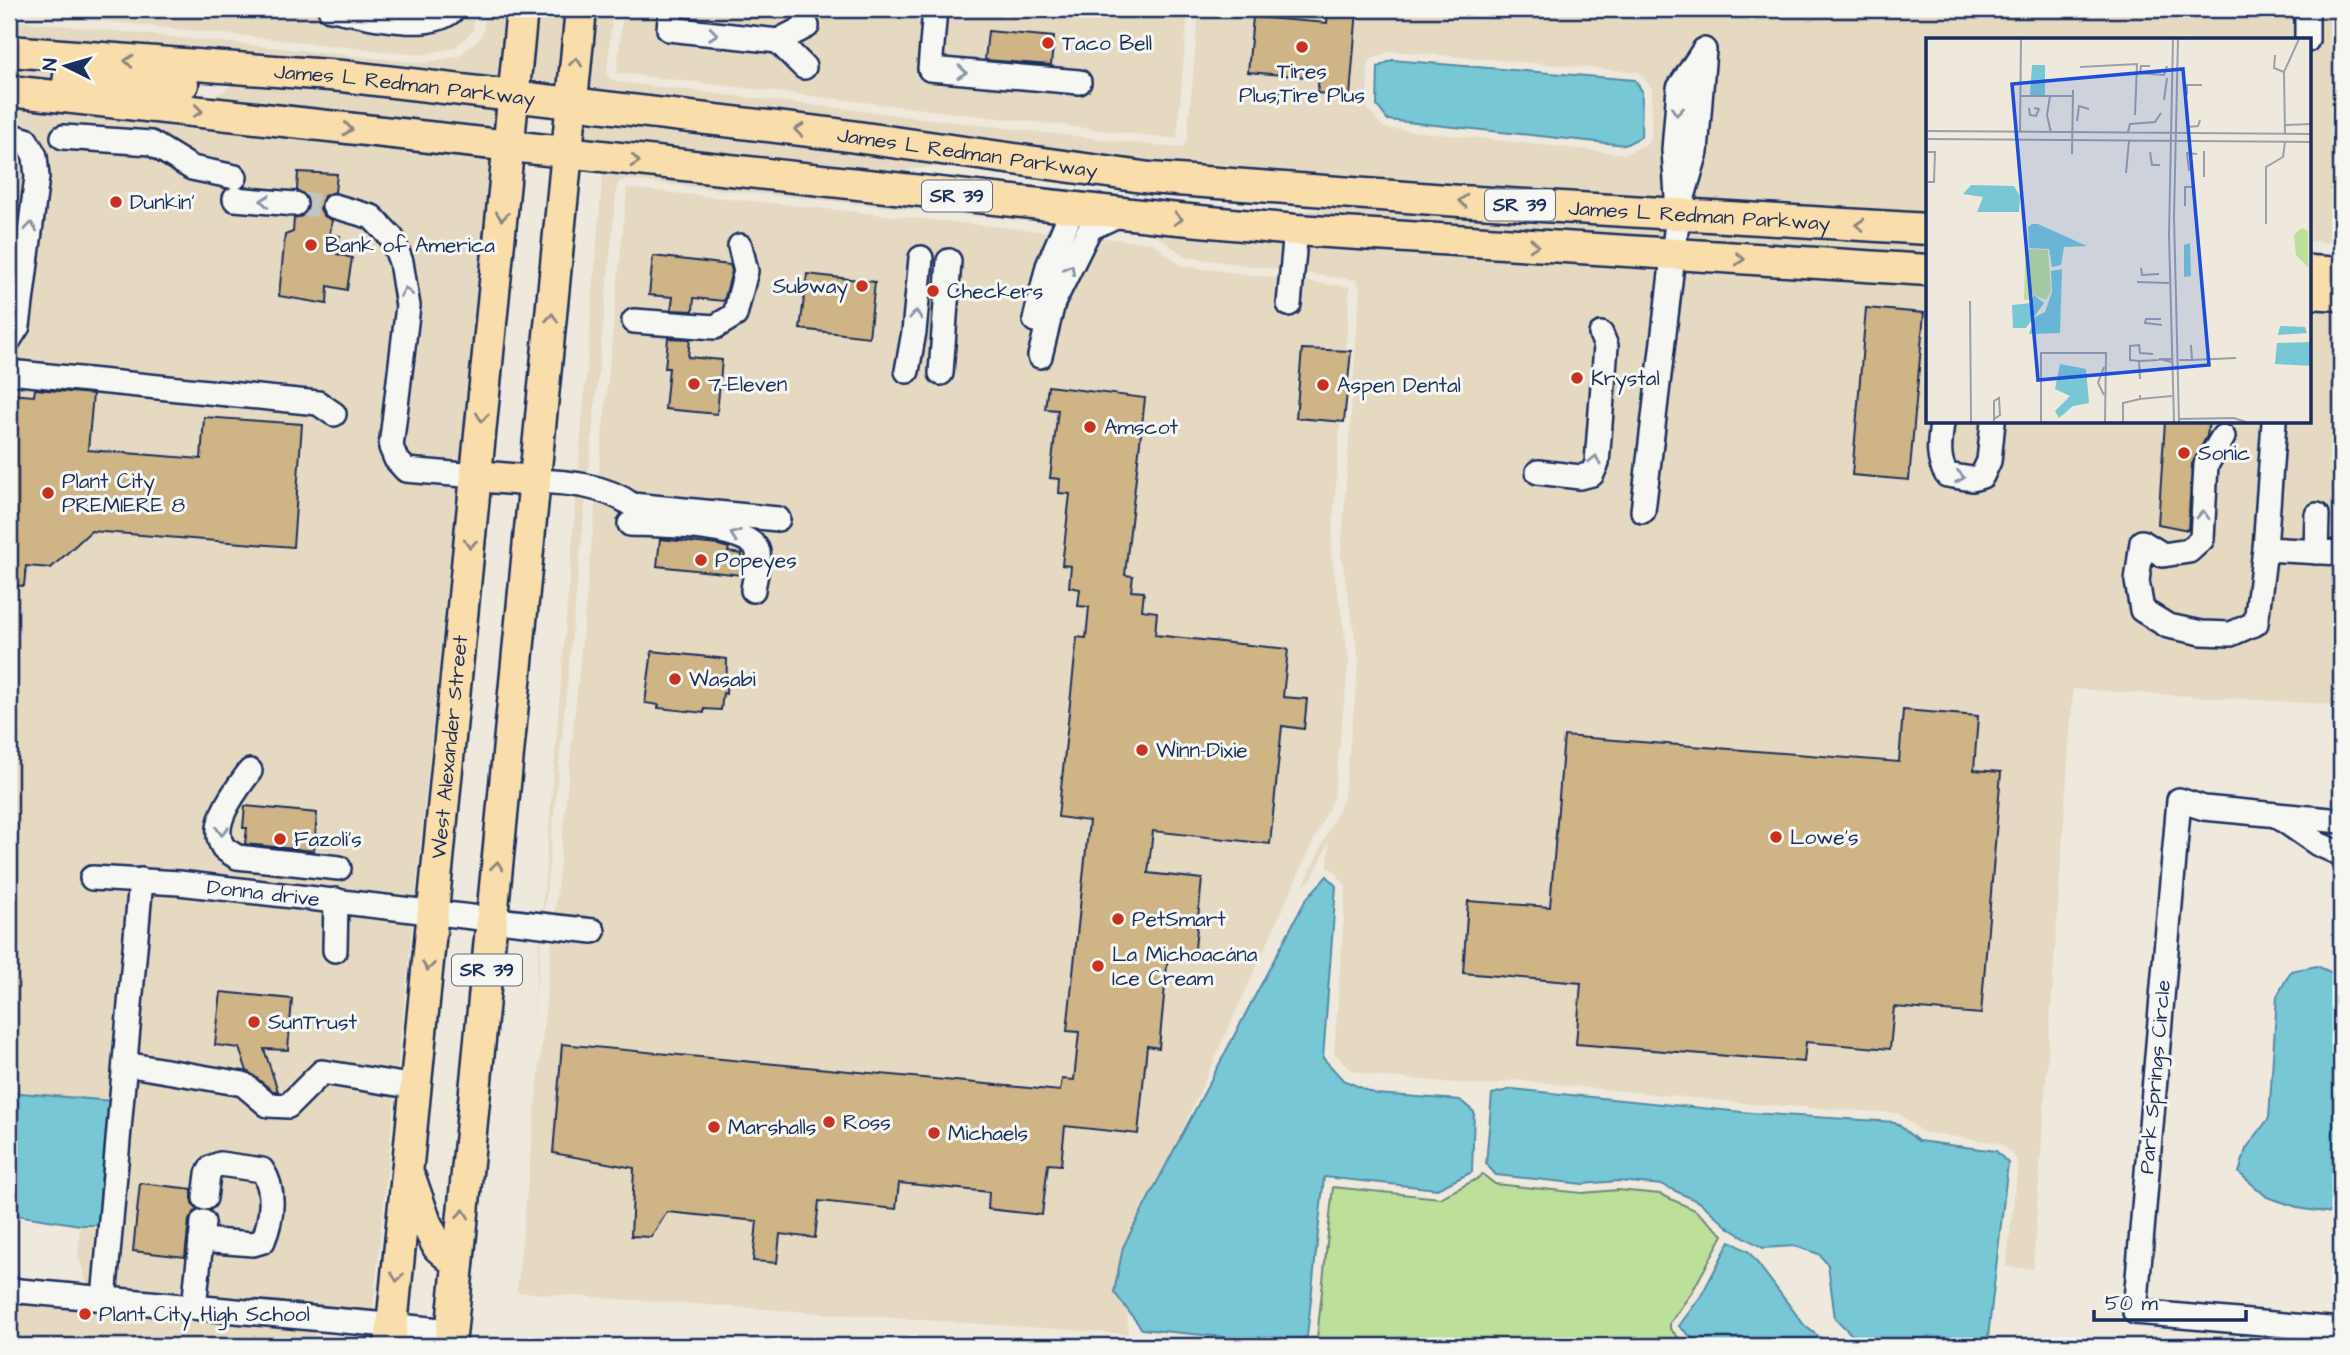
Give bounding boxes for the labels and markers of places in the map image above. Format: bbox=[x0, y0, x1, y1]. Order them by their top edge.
place label: Taco Bell bbox=[1062, 29, 1152, 58]
marker: Taco Bell bbox=[1040, 35, 1056, 51]
marker: Tires Plus;Tire Plus bbox=[1294, 39, 1310, 55]
place label: Tires Plus;Tire Plus bbox=[1239, 57, 1365, 110]
place label: Dunkin' bbox=[130, 188, 195, 217]
marker: Dunkin' bbox=[108, 194, 124, 210]
place label: Bank of America bbox=[325, 231, 495, 260]
marker: Bank of America bbox=[303, 237, 319, 253]
place label: Subway bbox=[773, 272, 848, 303]
place label: Checkers bbox=[947, 277, 1043, 306]
marker: Subway bbox=[854, 278, 870, 294]
marker: Checkers bbox=[925, 283, 941, 299]
place label: Krystal bbox=[1591, 364, 1660, 395]
place label: 7-Eleven bbox=[708, 370, 787, 399]
marker: Krystal bbox=[1569, 370, 1585, 386]
place label: Aspen Dental bbox=[1337, 371, 1461, 401]
marker: 7-Eleven bbox=[686, 376, 702, 392]
marker: Aspen Dental bbox=[1315, 377, 1331, 393]
place label: Amscot bbox=[1104, 413, 1178, 442]
marker: Amscot bbox=[1082, 419, 1098, 435]
place label: Sonic bbox=[2198, 439, 2250, 468]
marker: Sonic bbox=[2176, 445, 2192, 461]
place label: Plant City PREMIERE 8 bbox=[62, 467, 186, 520]
marker: Plant City PREMIERE 8 bbox=[40, 485, 56, 501]
place label: Popeyes bbox=[715, 546, 797, 577]
marker: Popeyes bbox=[693, 552, 709, 568]
place label: Wasabi bbox=[689, 665, 756, 694]
marker: Wasabi bbox=[667, 671, 683, 687]
place label: Winn-Dixie bbox=[1156, 736, 1248, 765]
marker: Winn-Dixie bbox=[1134, 742, 1150, 758]
place label: Lowe's bbox=[1790, 823, 1859, 852]
place label: Fazoli's bbox=[294, 825, 362, 854]
marker: Lowe's bbox=[1768, 829, 1784, 845]
marker: Fazoli's bbox=[272, 831, 288, 847]
place label: PetSmart bbox=[1132, 905, 1226, 934]
marker: PetSmart bbox=[1110, 911, 1126, 927]
place label: La Michoacána Ice Cream bbox=[1112, 940, 1258, 993]
marker: La Michoacána Ice Cream bbox=[1090, 958, 1106, 974]
place label: SunTrust bbox=[268, 1008, 358, 1037]
marker: SunTrust bbox=[246, 1014, 262, 1030]
place label: Ross bbox=[843, 1108, 891, 1137]
place label: Marshalls bbox=[728, 1113, 816, 1142]
marker: Ross bbox=[821, 1114, 837, 1130]
marker: Marshalls bbox=[706, 1119, 722, 1135]
place label: Michaels bbox=[948, 1119, 1028, 1148]
marker: Michaels bbox=[926, 1125, 942, 1141]
place label: Plant City High School bbox=[99, 1300, 310, 1331]
marker: Plant City High School bbox=[77, 1306, 93, 1322]

